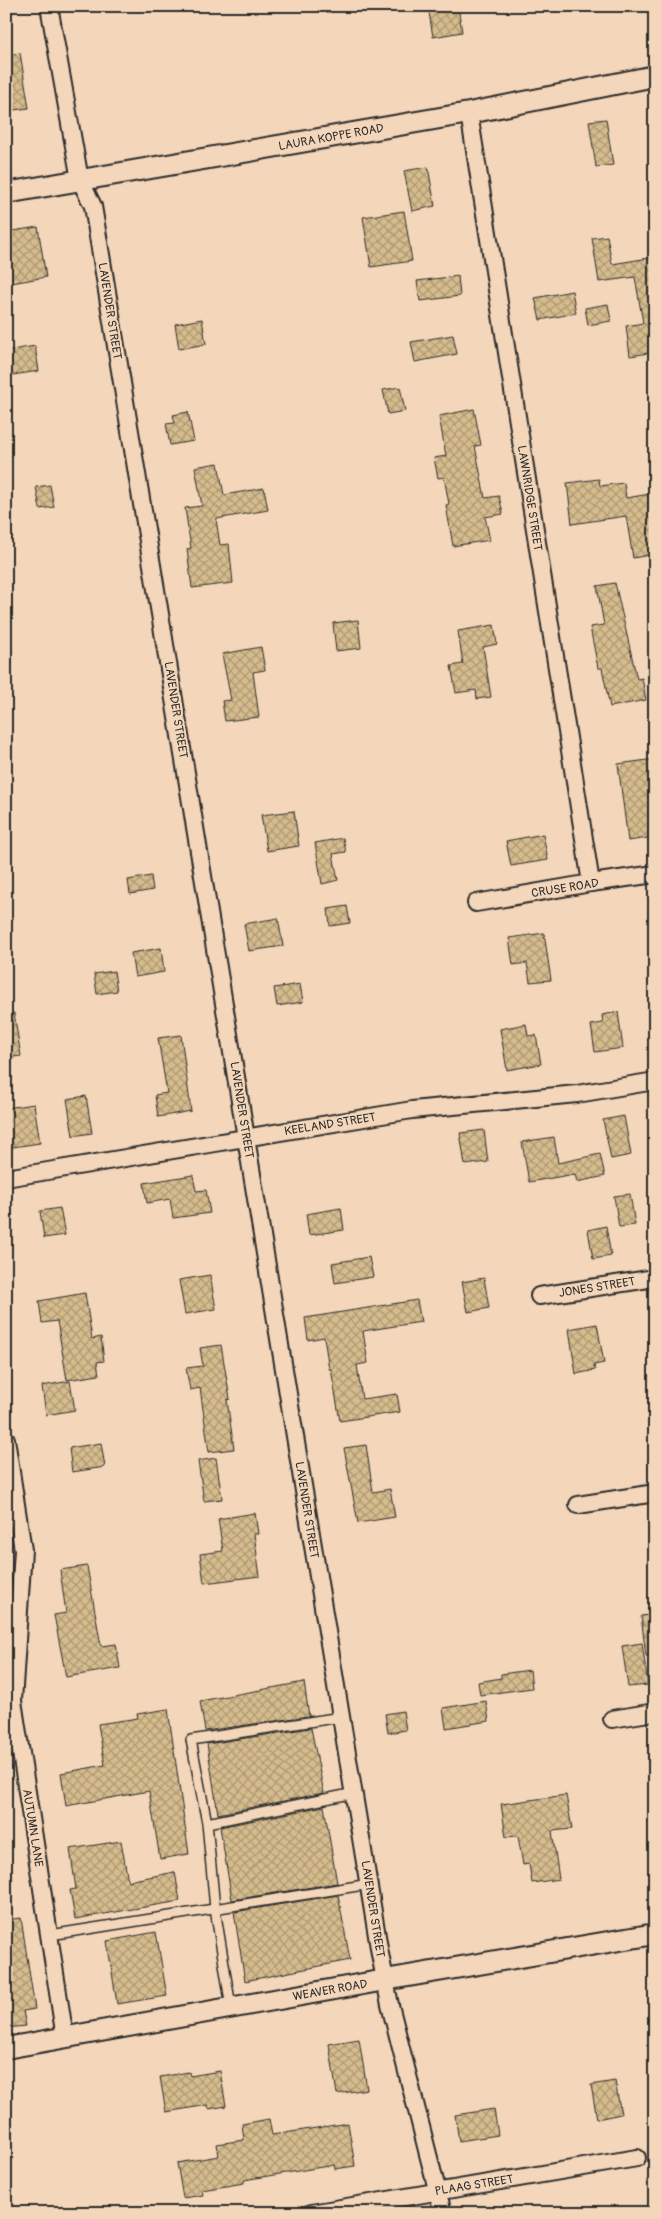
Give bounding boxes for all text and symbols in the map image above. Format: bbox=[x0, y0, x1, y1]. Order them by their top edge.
street label: LAURA KOPPE ROAD bbox=[277, 121, 385, 154]
street label: LAVENDER STREET bbox=[94, 262, 125, 361]
street label: LAWNRIDGE STREET bbox=[514, 444, 545, 552]
street label: LAVENDER STREET bbox=[160, 661, 191, 760]
street label: CRUSE ROAD bbox=[530, 876, 600, 901]
street label: LAVENDER STREET bbox=[226, 1061, 257, 1160]
street label: KEELAND STREET bbox=[283, 1110, 377, 1139]
street label: JONES STREET bbox=[558, 1274, 637, 1301]
street label: LAVENDER STREET bbox=[291, 1461, 322, 1560]
street label: AUTUMN LANE bbox=[19, 1788, 46, 1868]
street label: LAVENDER STREET bbox=[357, 1860, 388, 1959]
street label: WEAVER ROAD bbox=[292, 1976, 369, 2004]
street label: PLAAG STREET bbox=[434, 2172, 515, 2199]

